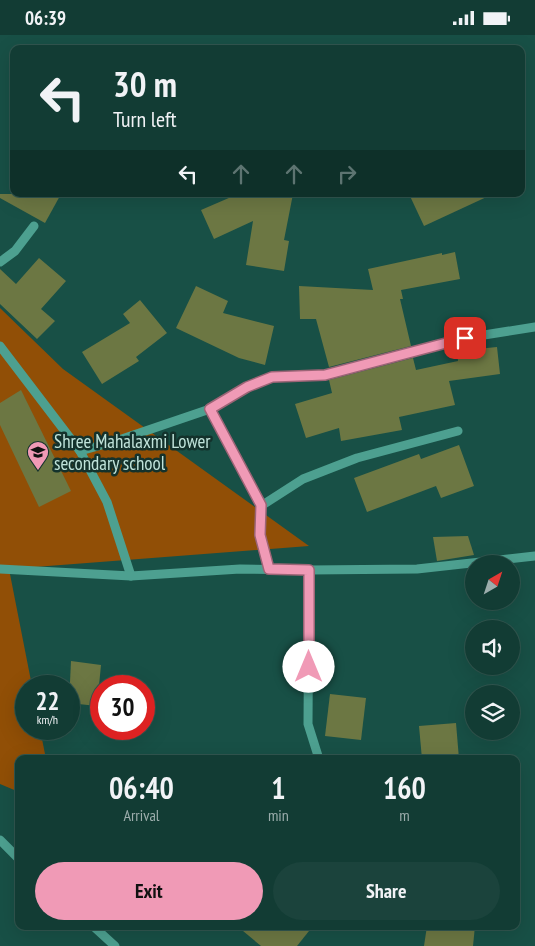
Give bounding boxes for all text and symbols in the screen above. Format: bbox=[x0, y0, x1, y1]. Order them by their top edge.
text: 06:39 bbox=[25, 6, 66, 30]
text: 30 m bbox=[113, 61, 177, 107]
icon: left bbox=[30, 65, 95, 130]
text: Turn left bbox=[113, 105, 177, 133]
icon: left bbox=[174, 160, 202, 188]
icon: ahead bbox=[227, 160, 255, 188]
icon: ahead bbox=[280, 160, 308, 188]
icon: right bbox=[333, 160, 361, 188]
pin bbox=[444, 317, 486, 359]
icon: arrive bbox=[451, 324, 479, 352]
place label: Shree Mahalaxmi Lower secondary school bbox=[54, 429, 211, 475]
school or university icon: Shree Mahalaxmi Lower secondary school bbox=[26, 440, 50, 471]
north arrow bbox=[465, 555, 520, 610]
map controls bbox=[465, 555, 520, 740]
button: sound bbox=[465, 620, 520, 675]
position arrow bbox=[282, 640, 334, 692]
speed limit sign: 30 bbox=[90, 675, 155, 740]
text: 22 bbox=[36, 685, 59, 717]
button: layers bbox=[465, 685, 520, 740]
text: km/h bbox=[37, 712, 58, 727]
text: 06:40 bbox=[109, 768, 174, 807]
text: 1 bbox=[271, 768, 286, 807]
text: 160 bbox=[383, 768, 426, 807]
text: Arrival bbox=[123, 805, 160, 825]
text: min bbox=[268, 805, 289, 825]
text: m bbox=[399, 805, 410, 825]
button: Exit bbox=[35, 862, 263, 920]
button: Share bbox=[273, 862, 500, 920]

